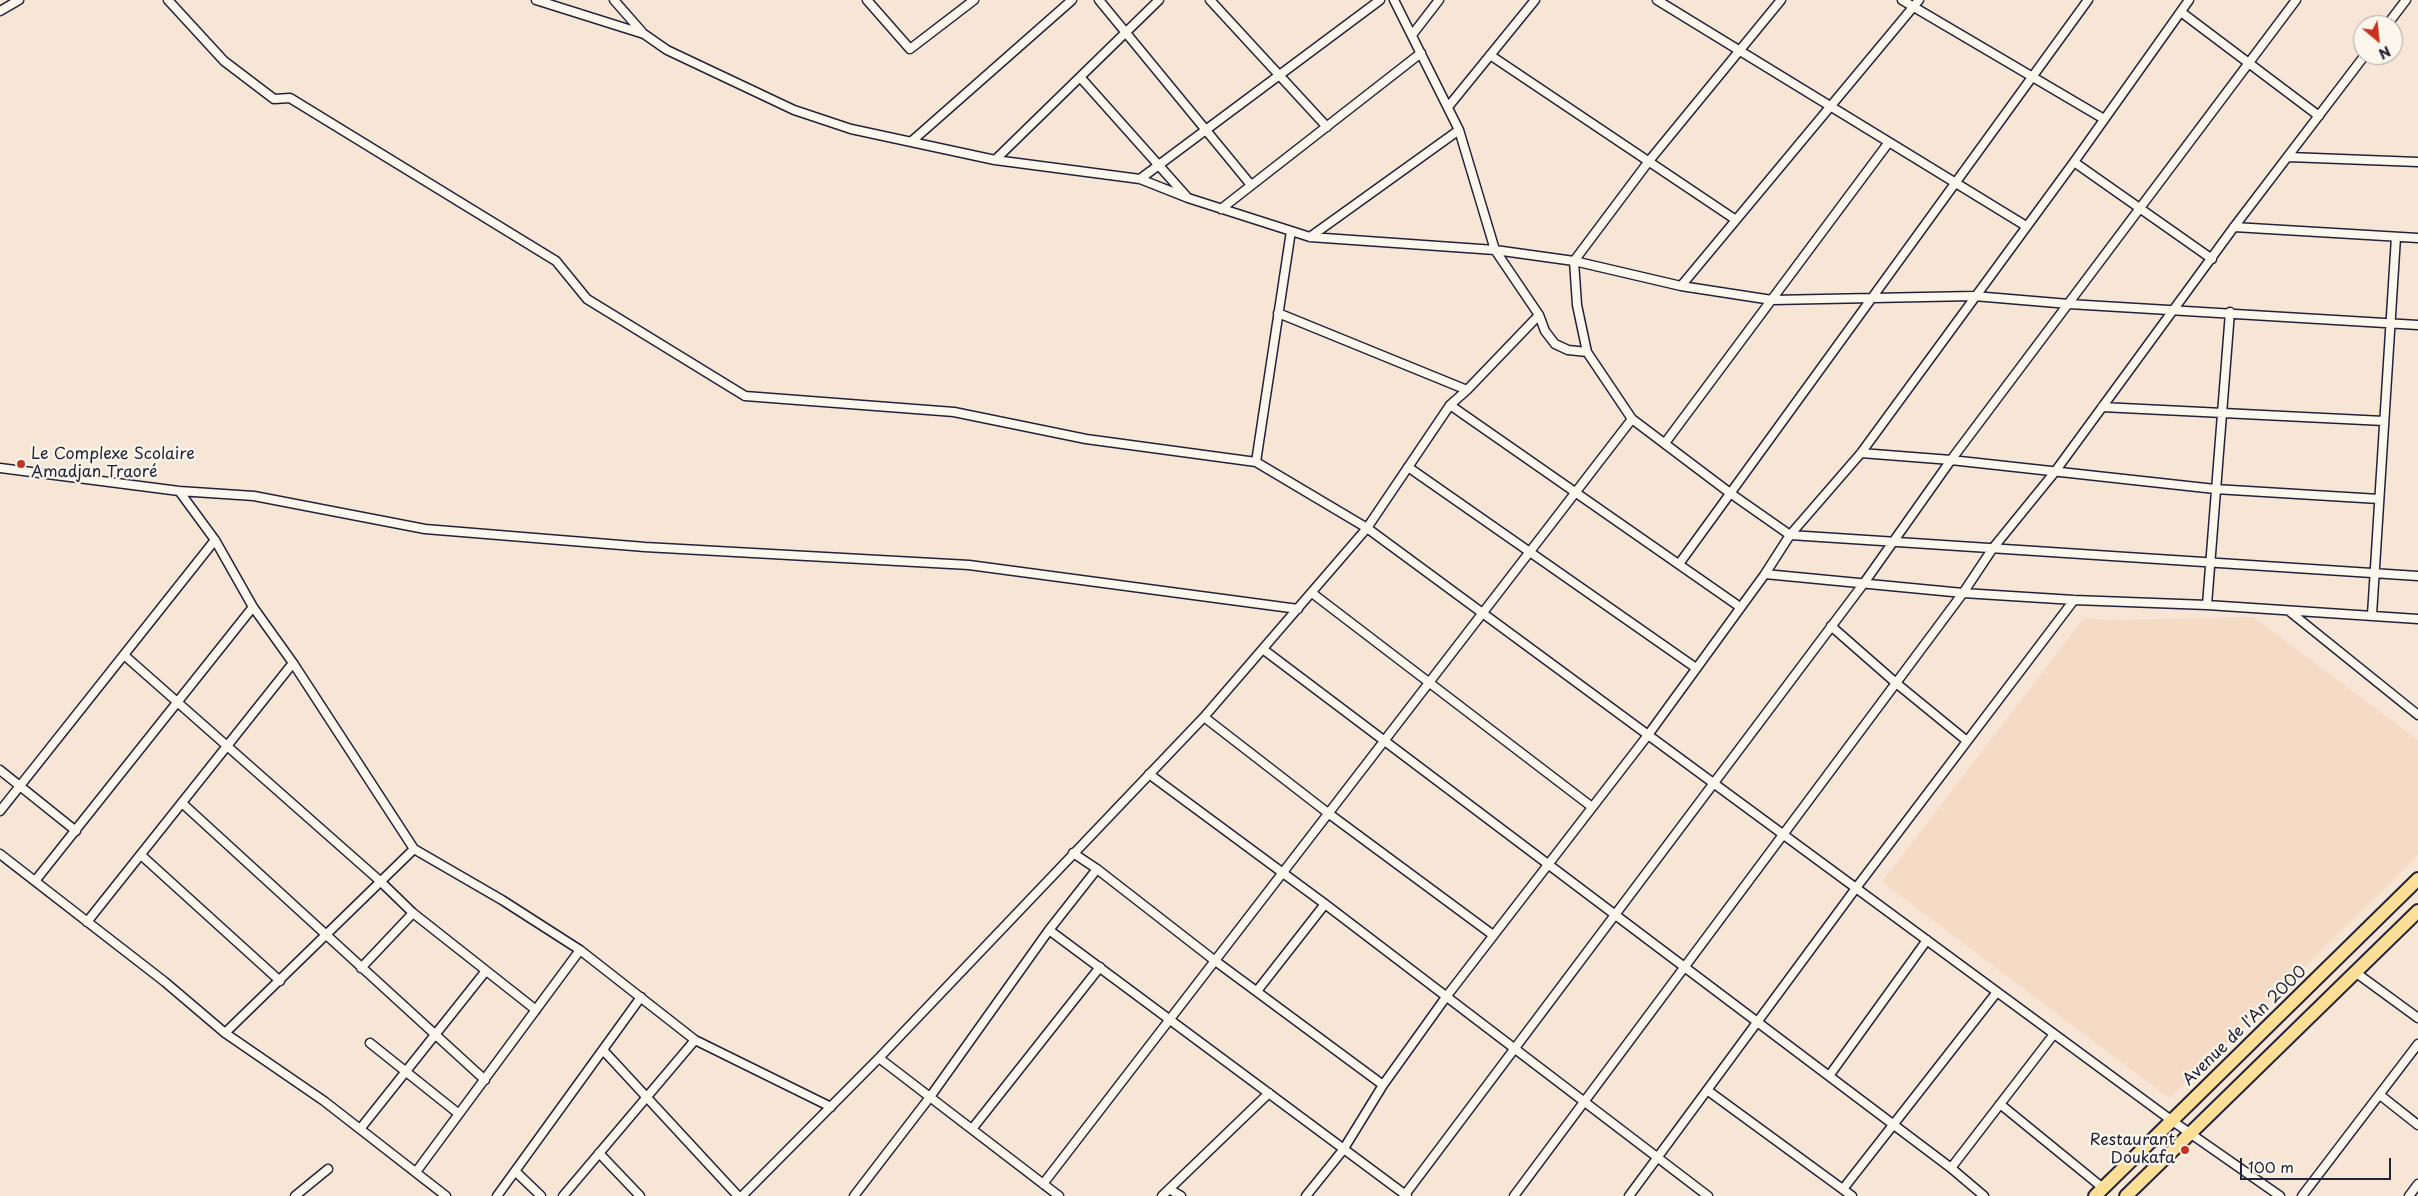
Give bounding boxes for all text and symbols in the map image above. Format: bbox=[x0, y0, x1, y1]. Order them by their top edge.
north arrow bbox=[2353, 15, 2403, 65]
text: N bbox=[2375, 41, 2395, 65]
place label: Le Complexe Scolaire Amadjan Traoré bbox=[31, 445, 195, 483]
marker: Le Complexe Scolaire Amadjan Traoré bbox=[15, 458, 27, 470]
street label: Avenue de l'An 2000 bbox=[2179, 962, 2311, 1090]
place label: Restaurant Doukafa bbox=[2089, 1131, 2175, 1169]
marker: Restaurant Doukafa bbox=[2179, 1144, 2191, 1156]
scale bar bbox=[2243, 1148, 2394, 1180]
text: 100 m bbox=[2248, 1155, 2294, 1178]

